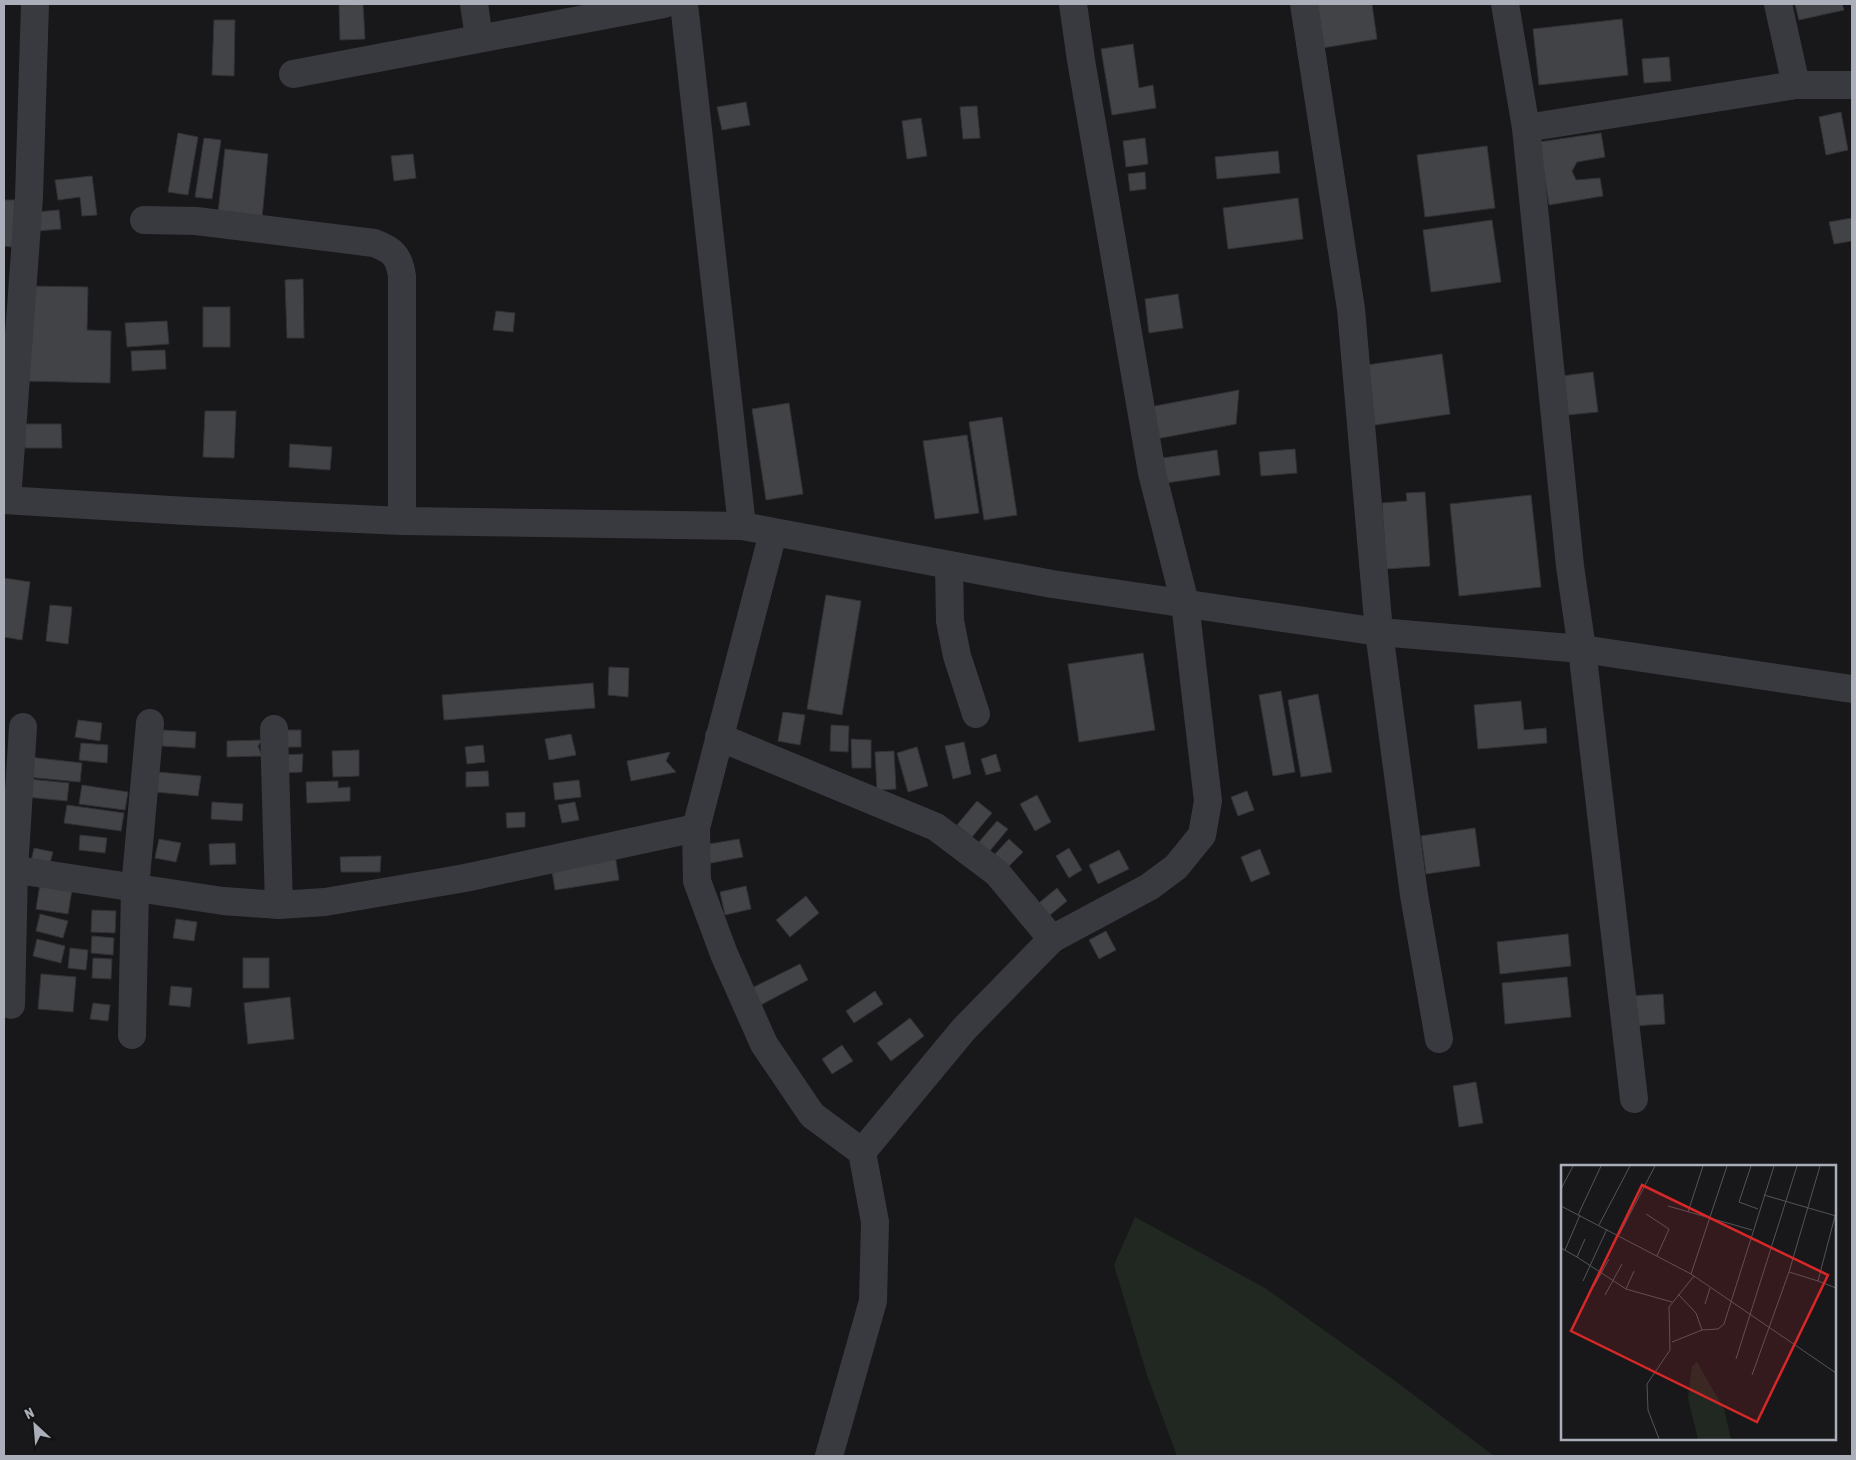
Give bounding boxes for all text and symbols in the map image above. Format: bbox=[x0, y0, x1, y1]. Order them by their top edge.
inset map bbox=[1561, 1165, 1836, 1440]
north arrow bbox=[10, 1400, 60, 1450]
text: N bbox=[22, 1404, 37, 1422]

